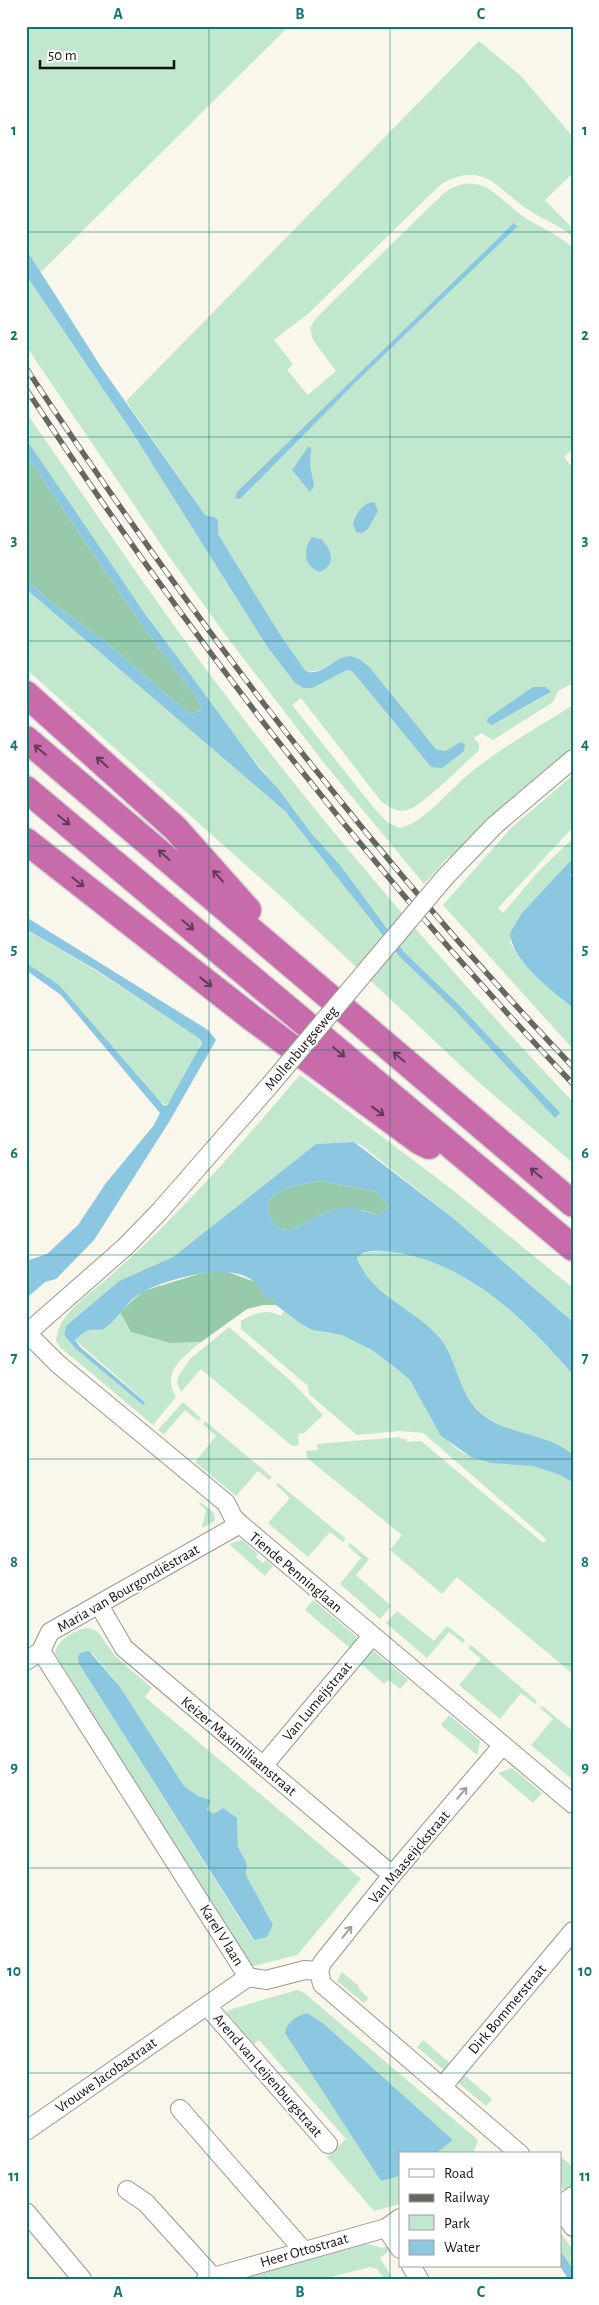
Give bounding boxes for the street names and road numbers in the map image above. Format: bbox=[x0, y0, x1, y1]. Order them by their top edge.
street label: Mollenburgseweg bbox=[262, 1003, 341, 1093]
street label: Tiende Penninglaan bbox=[246, 1529, 345, 1615]
street label: Maria van Bourgondiëstraat bbox=[55, 1542, 202, 1635]
street label: Van Lumeijstraat bbox=[280, 1659, 355, 1744]
street label: Keizer Maximiliaanstraat bbox=[178, 1694, 299, 1799]
street label: Van Maaseijckstraat bbox=[366, 1808, 453, 1907]
street label: Karel V laan bbox=[197, 1902, 246, 1968]
street label: Dirk Bommerstraat bbox=[466, 1961, 549, 2057]
street label: Arend van Leijenburgstraat bbox=[210, 2011, 325, 2140]
street label: Vrouwe Jacobastraat bbox=[53, 2035, 160, 2116]
street label: Heer Ottostraat bbox=[258, 2231, 350, 2270]

